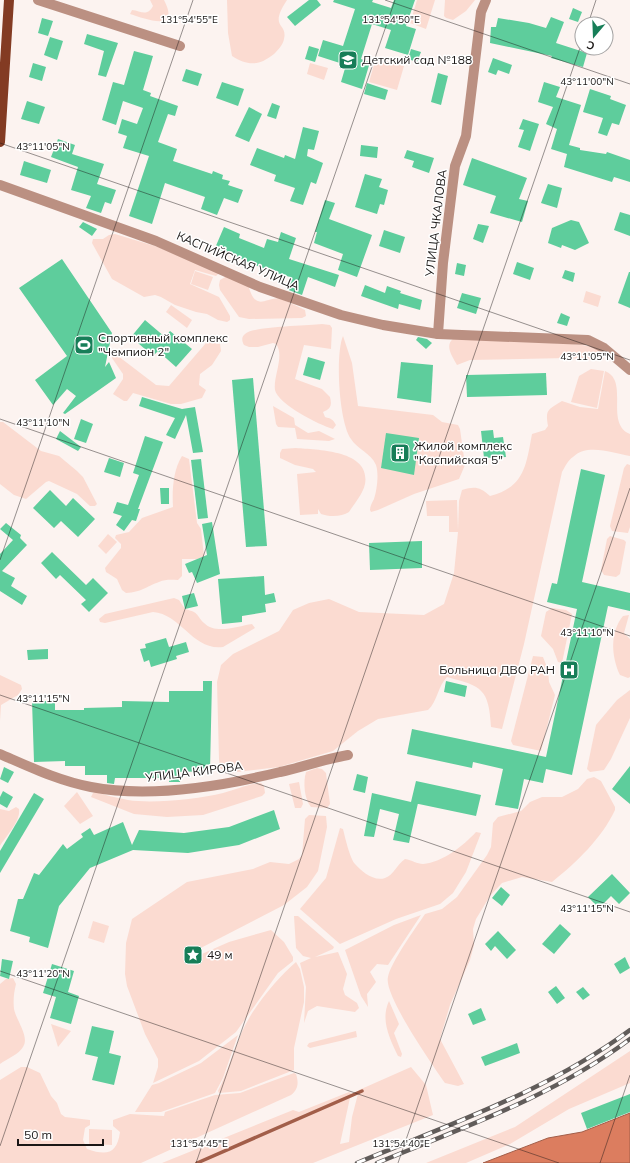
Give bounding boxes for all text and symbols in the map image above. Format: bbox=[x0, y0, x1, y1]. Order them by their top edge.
text: 131°54'55"E bbox=[160, 13, 218, 26]
text: 131°54'50"E bbox=[362, 13, 420, 26]
north arrow bbox=[574, 16, 614, 56]
text: С bbox=[584, 37, 597, 53]
school or university icon: Детский сад №188 bbox=[337, 49, 359, 71]
place label: Детский сад №188 bbox=[362, 52, 472, 67]
text: 43°11'00"N bbox=[560, 75, 614, 88]
text: 43°11'05"N bbox=[16, 140, 70, 153]
street label: УЛИЦА ЧКАЛОВА bbox=[421, 168, 450, 278]
street label: КАСПИЙСКАЯ УЛИЦА bbox=[174, 228, 302, 293]
place label: Спортивный комплекс "Чемпион 2" bbox=[98, 330, 228, 359]
sports icon: Спортивный комплекс "Чемпион 2" bbox=[73, 334, 95, 356]
text: 43°11'05"N bbox=[560, 350, 614, 363]
text: 43°11'10"N bbox=[16, 416, 70, 429]
place label: Жилой комплекс "Каспийская 5" bbox=[414, 438, 512, 467]
building icon: Жилой комплекс "Каспийская 5" bbox=[389, 442, 411, 464]
text: 43°11'10"N bbox=[560, 626, 614, 639]
hospital icon: Больница ДВО РАН bbox=[558, 659, 580, 681]
place label: Больница ДВО РАН bbox=[439, 662, 555, 677]
text: 43°11'15"N bbox=[16, 692, 70, 705]
street label: УЛИЦА КИРОВА bbox=[143, 758, 244, 785]
text: 43°11'15"N bbox=[560, 902, 614, 915]
place icon: 49 м bbox=[182, 944, 204, 966]
place label: 49 м bbox=[207, 947, 233, 962]
text: 43°11'20"N bbox=[16, 967, 70, 980]
scale bar bbox=[18, 1121, 103, 1147]
text: 50 m bbox=[24, 1127, 52, 1142]
text: 131°54'45"E bbox=[170, 1137, 228, 1150]
text: 131°54'40"E bbox=[372, 1137, 430, 1150]

